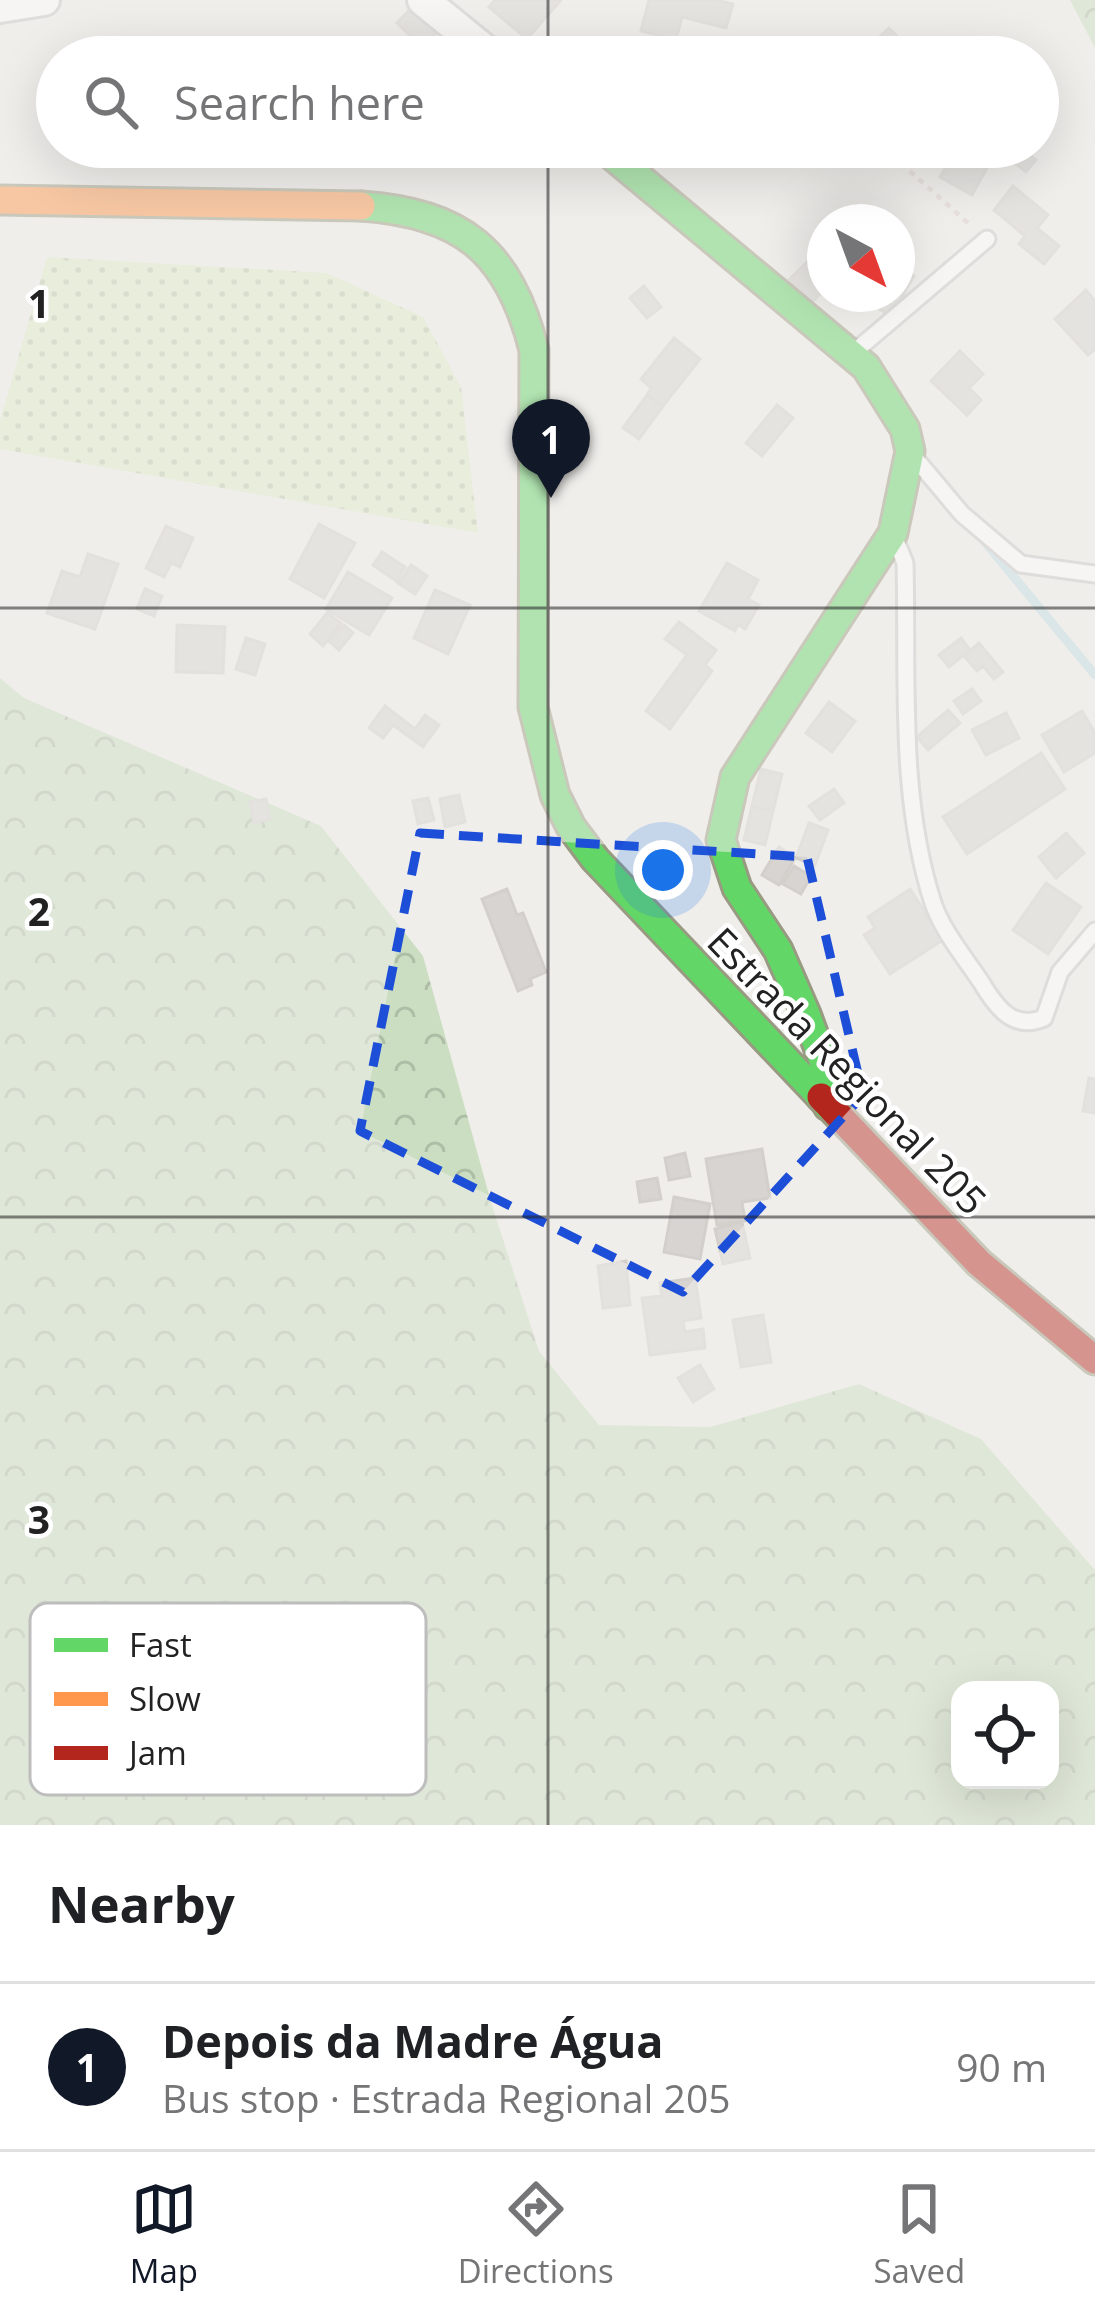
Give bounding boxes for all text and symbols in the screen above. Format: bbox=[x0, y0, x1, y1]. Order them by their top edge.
search box bbox=[36, 36, 1059, 168]
icon: search bbox=[78, 69, 144, 135]
text: Search here bbox=[174, 72, 425, 133]
north arrow bbox=[807, 204, 915, 312]
text: 1 bbox=[28, 276, 50, 329]
pin: 1 bbox=[512, 399, 590, 498]
your location bbox=[633, 840, 693, 900]
text: 2 bbox=[28, 884, 50, 937]
street label: Estrada Regional 205 bbox=[697, 915, 999, 1225]
text: 3 bbox=[28, 1492, 50, 1545]
legend bbox=[30, 1603, 426, 1795]
text: Fast bbox=[129, 1622, 192, 1667]
text: Slow bbox=[129, 1676, 201, 1721]
map controls bbox=[951, 1681, 1059, 1789]
button: locate bbox=[951, 1681, 1059, 1789]
text: Jam bbox=[126, 1730, 187, 1775]
text: Nearby bbox=[48, 1868, 235, 1938]
text: Depois da Madre Água bbox=[162, 2010, 663, 2071]
text: 1 bbox=[76, 2040, 98, 2093]
text: 90 m bbox=[956, 2040, 1047, 2093]
text: Bus stop · Estrada Regional 205 bbox=[162, 2071, 731, 2124]
tab: Map bbox=[130, 2176, 198, 2293]
tab: Directions bbox=[458, 2176, 614, 2293]
tab: Saved bbox=[873, 2176, 965, 2293]

